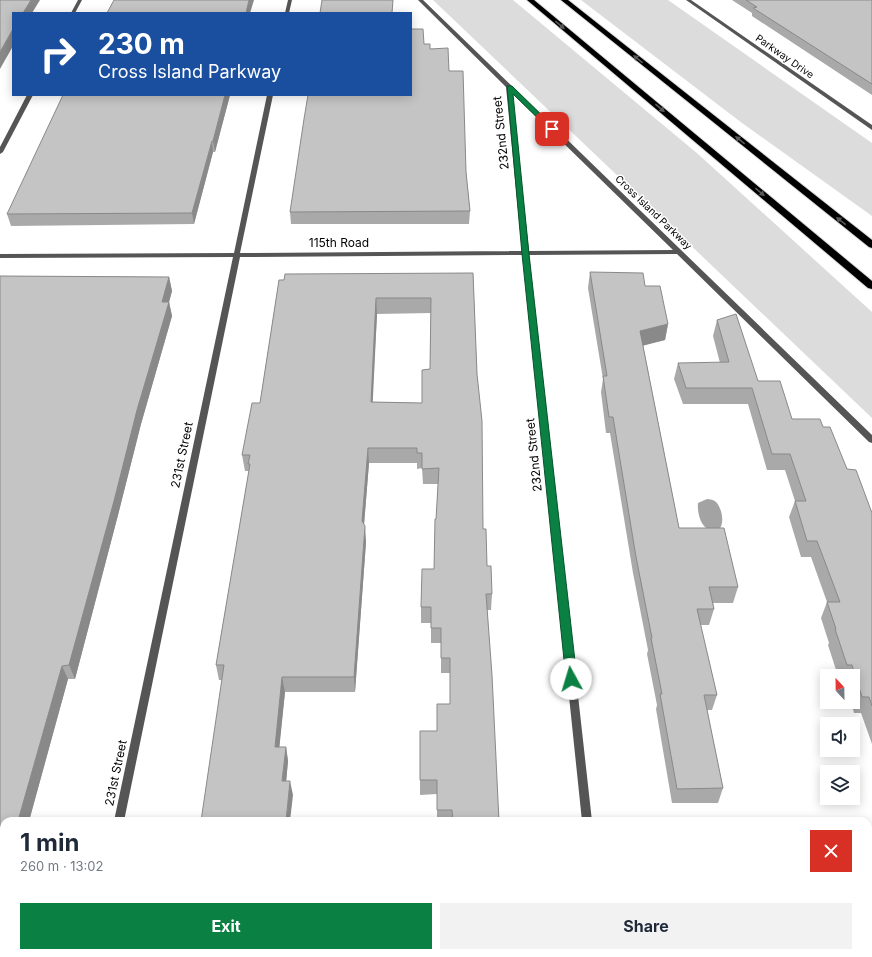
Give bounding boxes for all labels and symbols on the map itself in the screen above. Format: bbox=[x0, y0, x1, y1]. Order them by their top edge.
one-way arrow bbox=[555, 20, 566, 29]
street label: Parkway Drive bbox=[754, 31, 817, 81]
one-way arrow bbox=[632, 55, 643, 63]
street label: 232nd Street bbox=[489, 96, 512, 171]
one-way arrow bbox=[655, 104, 666, 113]
pin bbox=[535, 112, 569, 146]
one-way arrow bbox=[734, 136, 745, 144]
street label: Cross Island Parkway bbox=[613, 172, 695, 252]
one-way arrow bbox=[754, 187, 765, 196]
one-way arrow bbox=[836, 217, 847, 225]
street label: 115th Road bbox=[309, 235, 369, 250]
street label: 232nd Street bbox=[522, 418, 545, 493]
street label: 231st Street bbox=[167, 420, 196, 489]
position arrow bbox=[550, 658, 592, 700]
north arrow bbox=[820, 669, 860, 709]
street label: 231st Street bbox=[101, 738, 130, 807]

